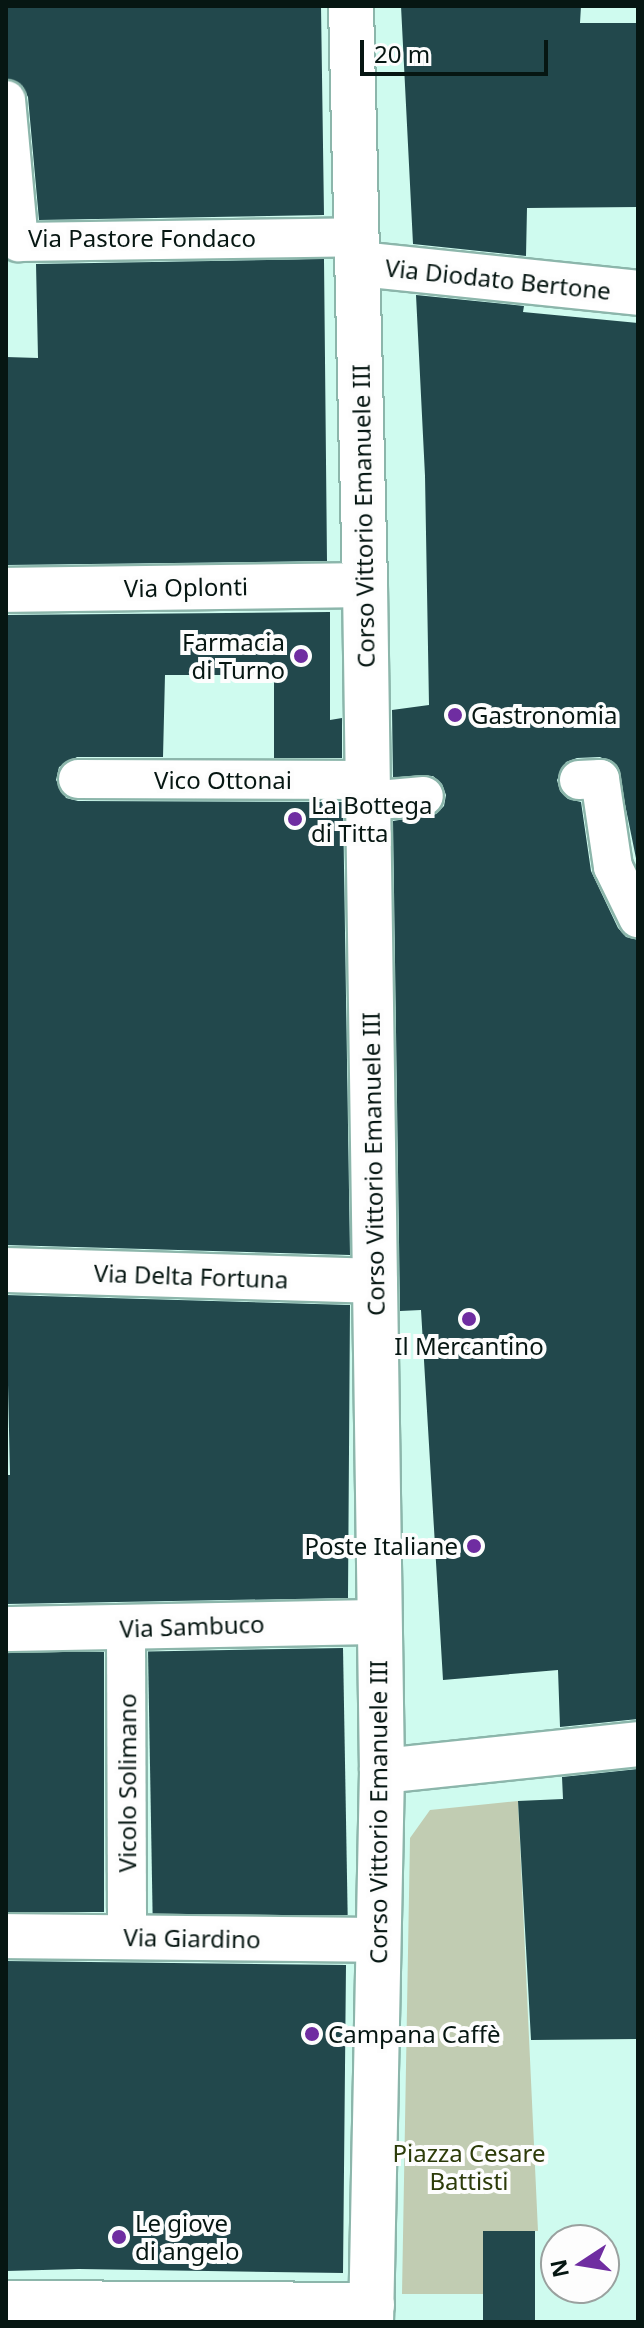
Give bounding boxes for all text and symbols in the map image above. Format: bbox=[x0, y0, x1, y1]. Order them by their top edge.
scale bar bbox=[364, 24, 552, 74]
text: 20 m bbox=[374, 37, 430, 70]
street label: Via Pastore Fondaco bbox=[28, 224, 256, 252]
street label: Via Diodato Bertone bbox=[384, 253, 612, 305]
street label: Corso Vittorio Emanuele III bbox=[346, 364, 380, 668]
street label: Via Oplonti bbox=[124, 572, 248, 602]
place label: Farmacia di Turno bbox=[182, 628, 285, 684]
marker: Farmacia di Turno bbox=[292, 647, 310, 665]
place label: Gastronomia bbox=[471, 701, 617, 729]
marker: Gastronomia bbox=[446, 706, 464, 724]
street label: Vico Ottonai bbox=[154, 766, 292, 794]
place label: La Bottega di Titta bbox=[311, 791, 432, 847]
marker: La Bottega di Titta bbox=[286, 810, 304, 828]
street label: Corso Vittorio Emanuele III bbox=[356, 1012, 390, 1316]
street label: Via Delta Fortuna bbox=[93, 1258, 289, 1294]
marker: Il Mercantino bbox=[460, 1310, 478, 1328]
place label: Il Mercantino bbox=[394, 1332, 544, 1360]
place label: Poste Italiane bbox=[305, 1532, 458, 1560]
marker: Poste Italiane bbox=[465, 1537, 483, 1555]
street label: Via Sambuco bbox=[119, 1609, 265, 1643]
street label: Corso Vittorio Emanuele III bbox=[364, 1660, 392, 1964]
street label: Vicolo Solimano bbox=[113, 1694, 141, 1872]
street label: Via Giardino bbox=[123, 1922, 261, 1954]
place label: Campana Caffè bbox=[328, 2020, 501, 2048]
marker: Campana Caffè bbox=[303, 2025, 321, 2043]
park label: Piazza Cesare Battisti bbox=[392, 2139, 546, 2195]
place label: Le giove di angelo bbox=[135, 2209, 239, 2265]
north arrow bbox=[540, 2224, 620, 2304]
marker: Le giove di angelo bbox=[110, 2228, 128, 2246]
text: N bbox=[542, 2257, 575, 2280]

